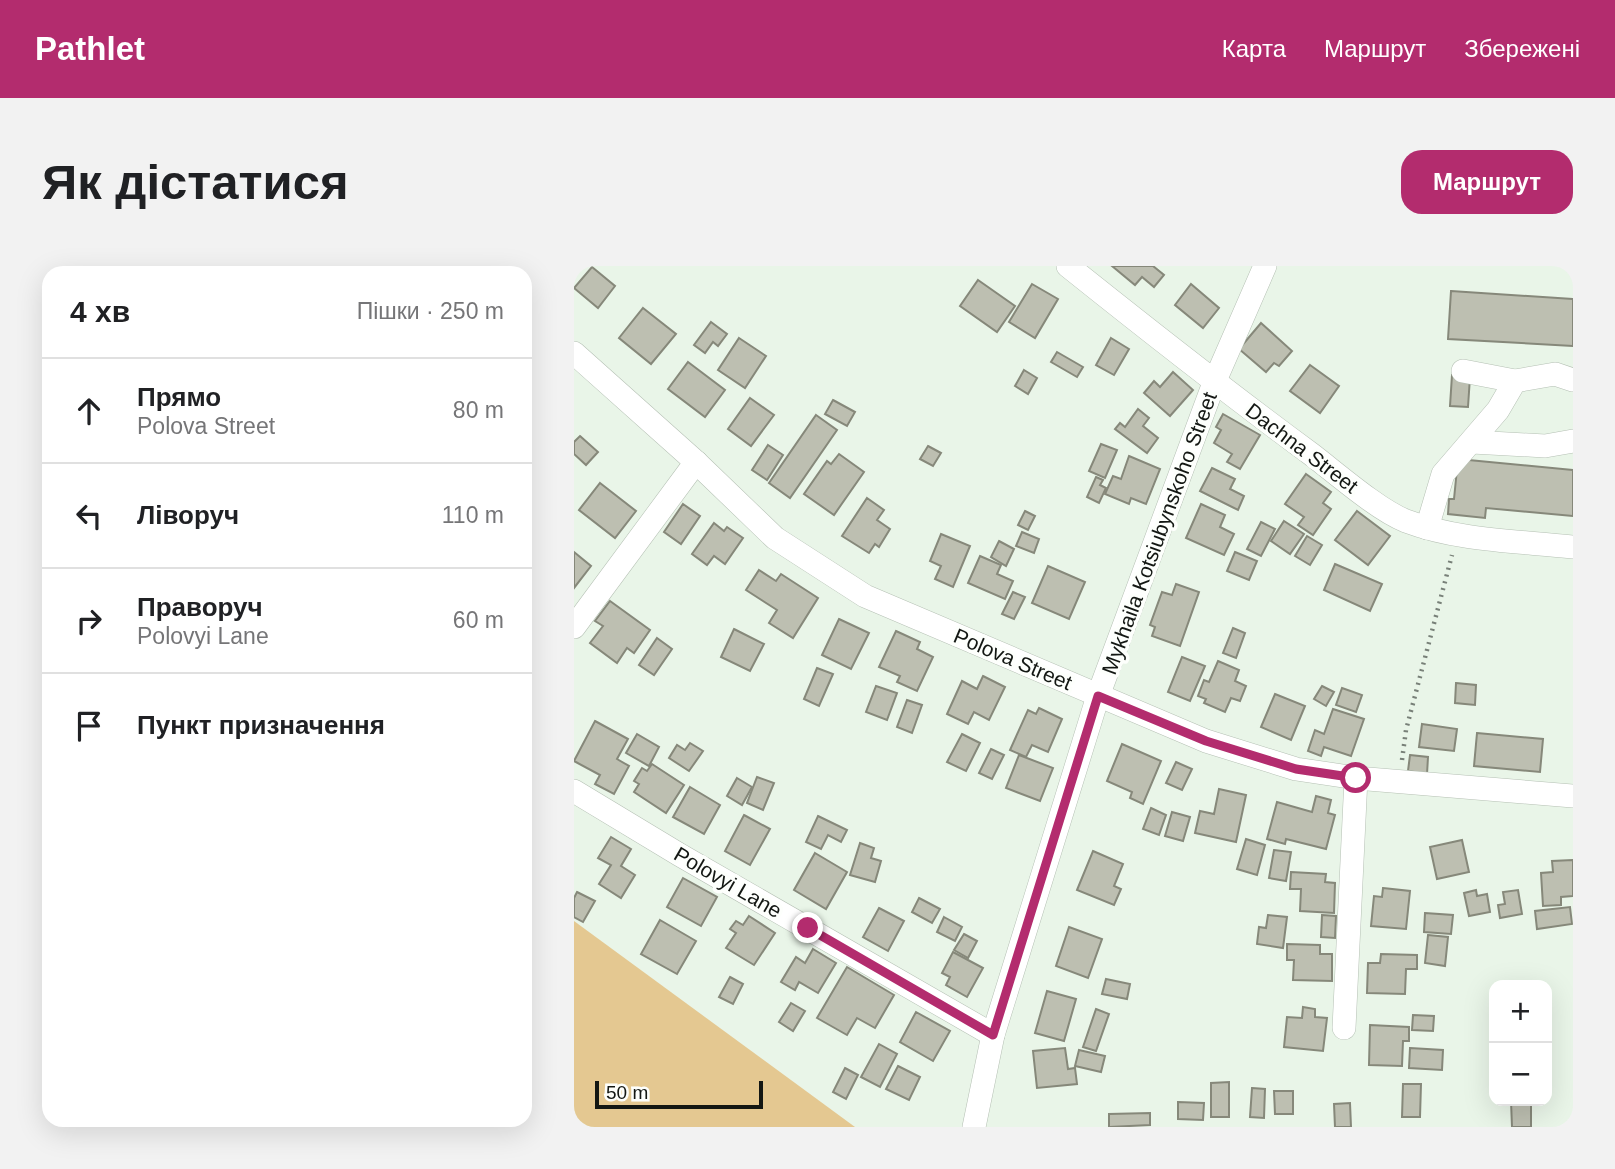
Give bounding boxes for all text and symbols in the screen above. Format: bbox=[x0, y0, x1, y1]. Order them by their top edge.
text: Pathlet bbox=[35, 30, 145, 67]
text: Карта bbox=[1222, 35, 1286, 62]
text: Маршрут bbox=[1324, 35, 1426, 62]
text: Збережені bbox=[1464, 35, 1580, 62]
button: Маршрут bbox=[1401, 150, 1573, 214]
text: Як дістатися bbox=[42, 155, 349, 209]
text: 4 хв bbox=[70, 295, 130, 328]
text: Пішки · 250 m bbox=[357, 298, 504, 324]
text: Прямо bbox=[137, 382, 221, 412]
street label: Mykhaila Kotsiubynskoho Street bbox=[1097, 389, 1221, 677]
icon: ahead bbox=[70, 392, 108, 430]
text: 80 m bbox=[453, 397, 504, 423]
street label: Dachna Street bbox=[1241, 398, 1363, 498]
text: Polova Street bbox=[137, 413, 275, 439]
icon: left bbox=[70, 497, 108, 535]
text: Ліворуч bbox=[137, 500, 239, 530]
text: 110 m bbox=[442, 502, 504, 528]
text: Праворуч bbox=[137, 592, 263, 622]
icon: right bbox=[70, 602, 108, 640]
text: 60 m bbox=[453, 607, 504, 633]
text: Polovyi Lane bbox=[137, 623, 269, 649]
street label: Polova Street bbox=[950, 624, 1076, 694]
icon: arrive bbox=[70, 707, 108, 745]
text: Пункт призначення bbox=[137, 710, 385, 740]
route start bbox=[1340, 762, 1371, 793]
street label: Polovyi Lane bbox=[670, 842, 786, 922]
route end bbox=[792, 912, 823, 943]
map controls bbox=[1489, 980, 1552, 1106]
button: + bbox=[1489, 980, 1552, 1043]
button: − bbox=[1489, 1043, 1552, 1106]
scale bar bbox=[595, 1078, 763, 1110]
text: 50 m bbox=[606, 1082, 648, 1103]

